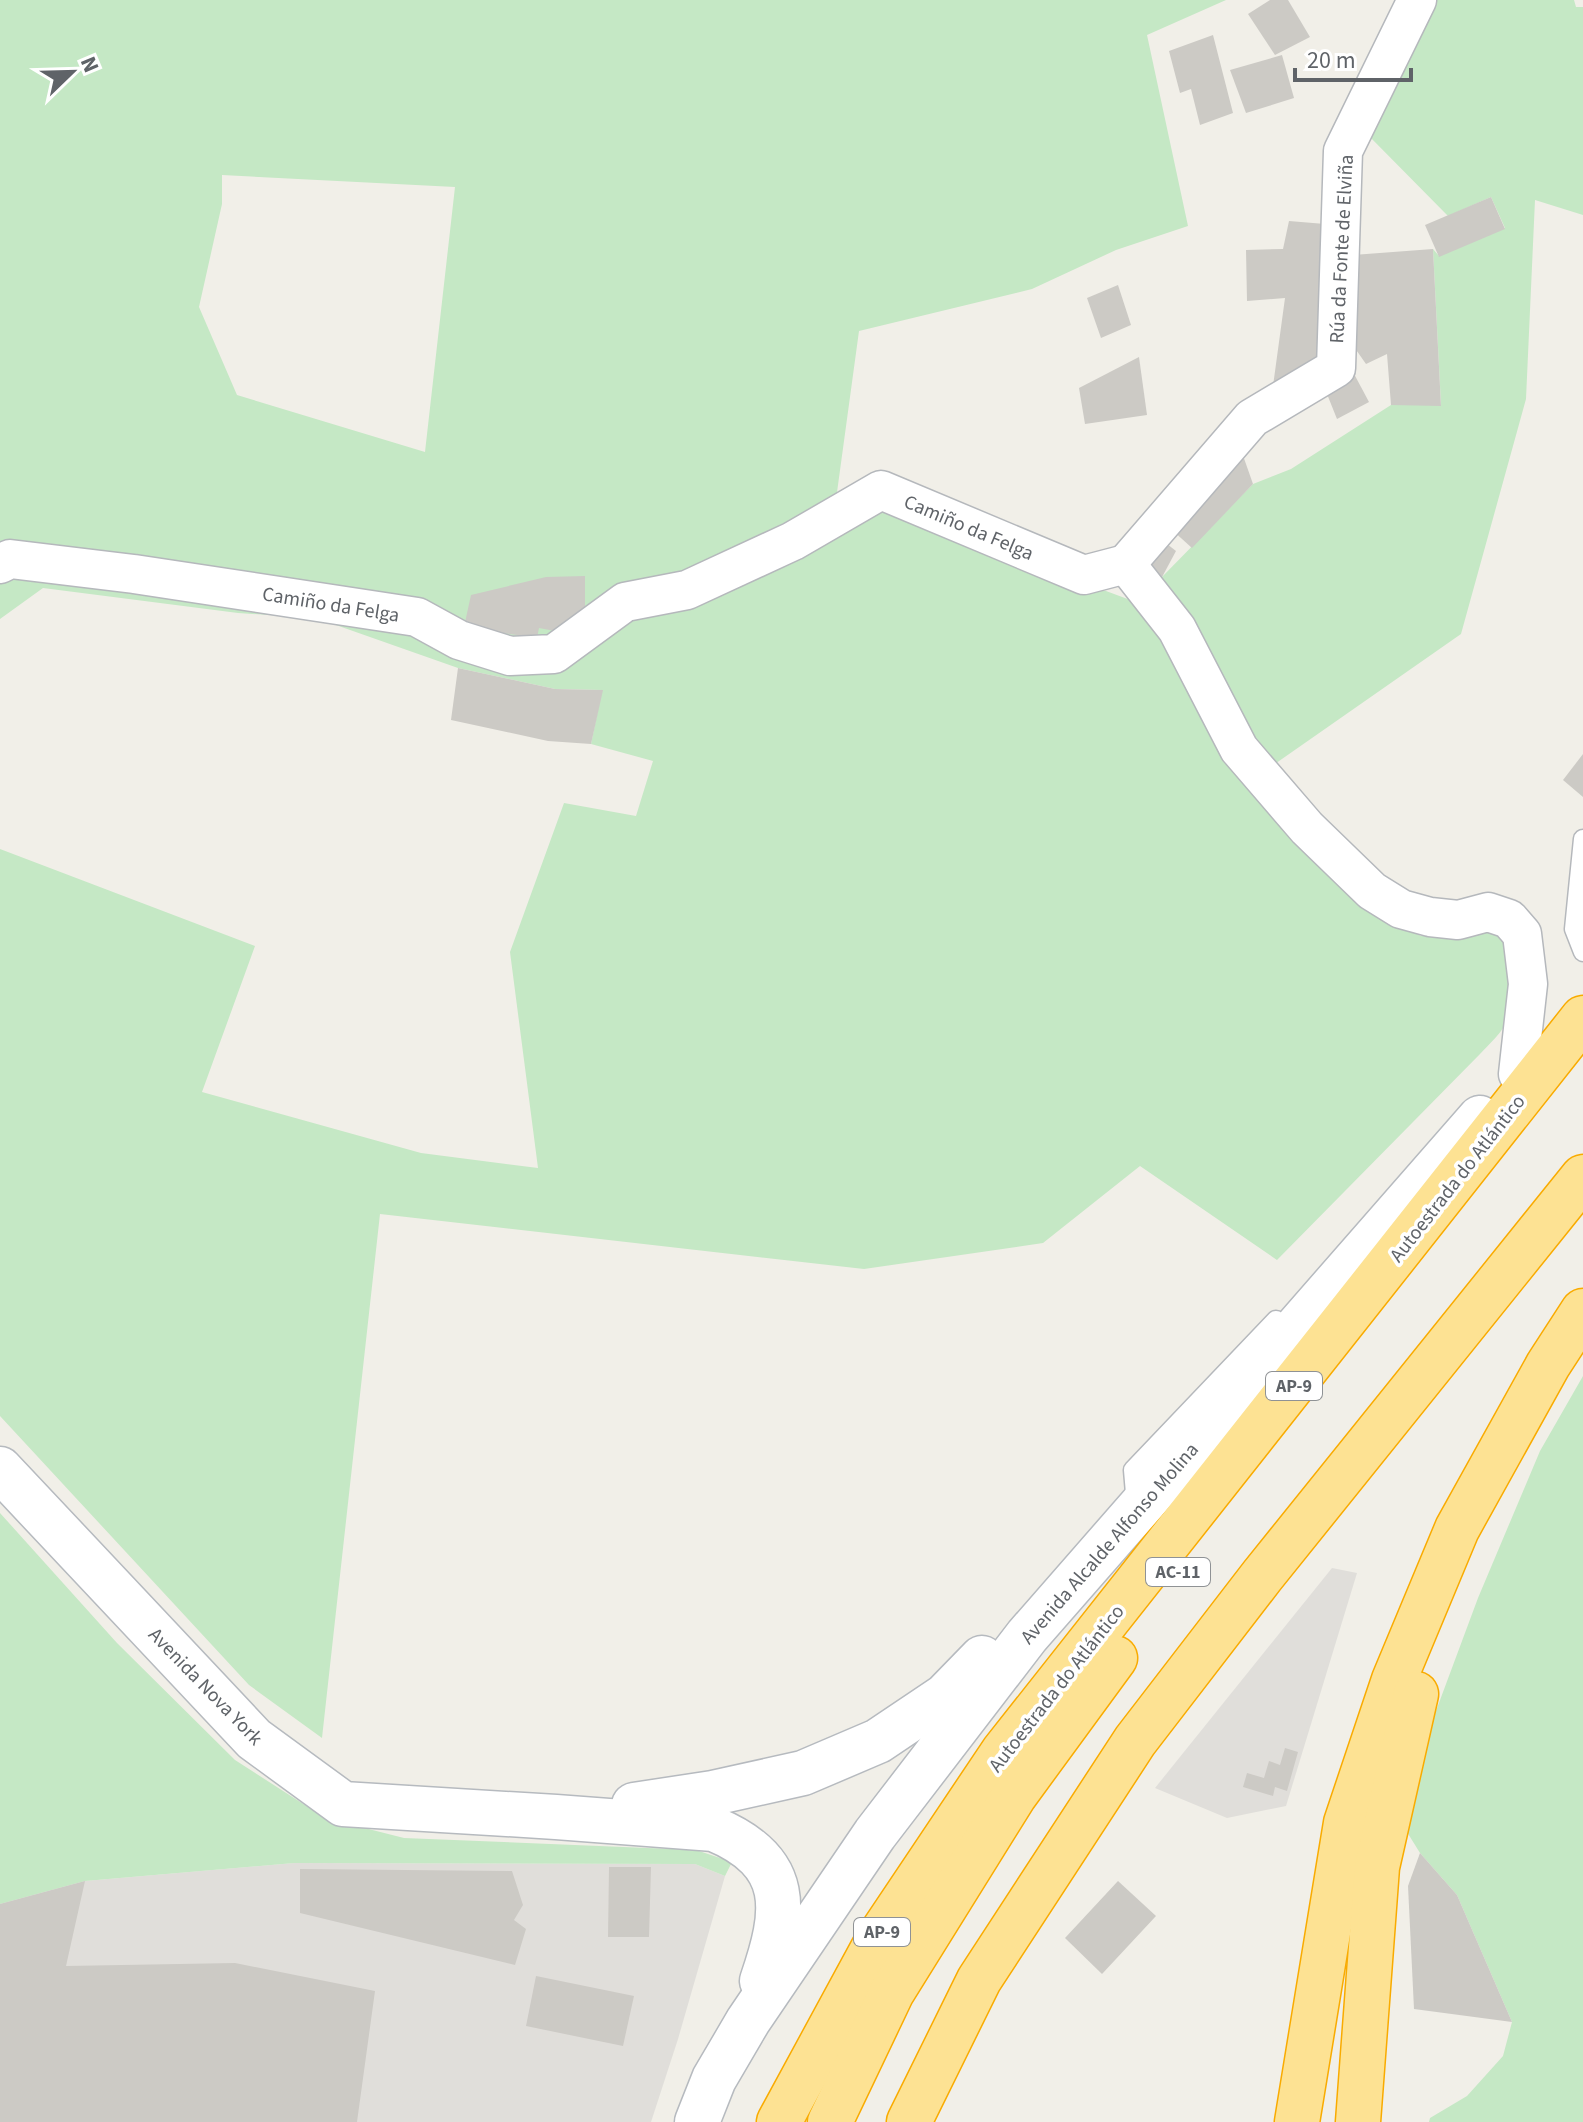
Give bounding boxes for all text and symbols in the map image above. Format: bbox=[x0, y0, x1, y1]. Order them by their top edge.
north arrow bbox=[32, 32, 112, 112]
scale bar bbox=[1295, 32, 1411, 82]
text: 20 m bbox=[1307, 43, 1356, 78]
text: N bbox=[72, 52, 107, 78]
street label: Rúa da Fonte de Elviña bbox=[1323, 154, 1361, 344]
street label: Camiño da Felga bbox=[899, 488, 1038, 568]
street label: Camiño da Felga bbox=[260, 580, 401, 630]
street label: Autoestrada do Atlántico bbox=[1383, 1089, 1532, 1268]
road number: AP-9 bbox=[1266, 1372, 1322, 1400]
street label: Avenida Alcalde Alfonso Molina bbox=[1014, 1437, 1205, 1651]
road number: AC-11 bbox=[1146, 1558, 1210, 1586]
street label: Autoestrada do Atlántico bbox=[982, 1599, 1131, 1778]
street label: Avenida Nova York bbox=[142, 1622, 269, 1752]
road number: AP-9 bbox=[854, 1918, 910, 1946]

